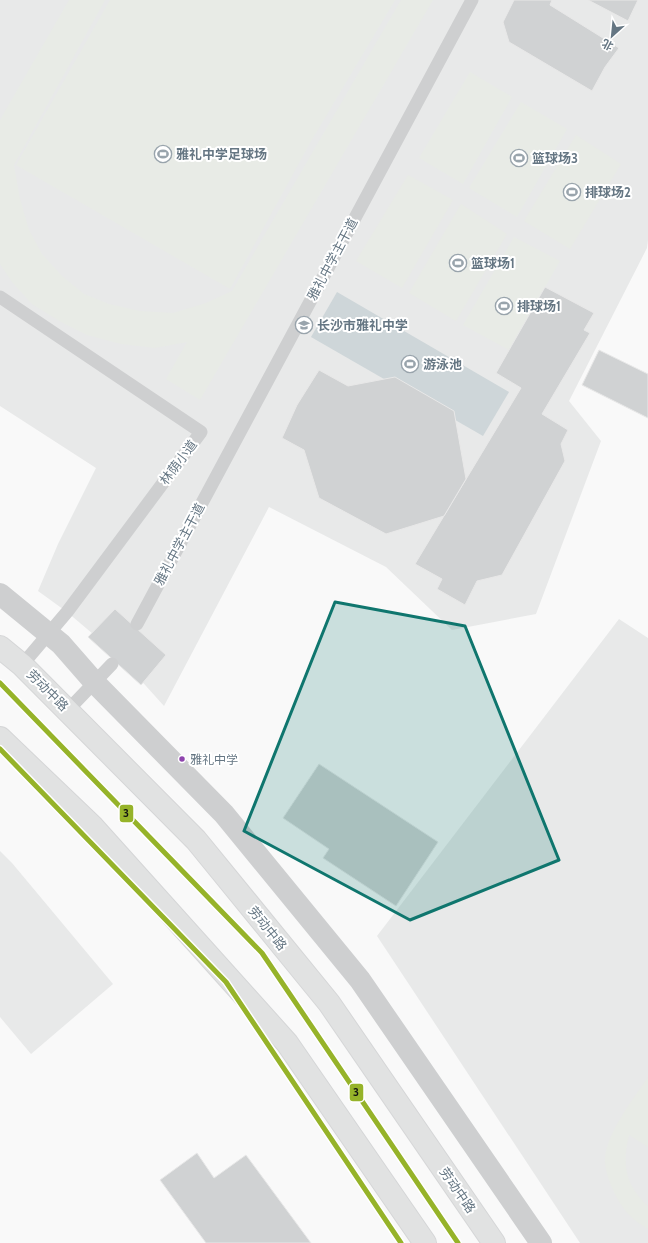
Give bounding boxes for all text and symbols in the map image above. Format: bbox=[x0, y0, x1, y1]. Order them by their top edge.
north arrow bbox=[592, 16, 632, 56]
text: 北 bbox=[599, 36, 616, 54]
sports icon: 雅礼中学足球场 bbox=[153, 144, 173, 164]
place label: 雅礼中学足球场 bbox=[176, 146, 267, 162]
sports icon: 篮球场3 bbox=[509, 148, 529, 168]
place label: 篮球场3 bbox=[532, 150, 578, 166]
sports icon: 排球场2 bbox=[562, 182, 582, 202]
place label: 排球场2 bbox=[585, 184, 631, 200]
street label: 雅礼中学主干道 bbox=[304, 215, 360, 303]
sports icon: 篮球场1 bbox=[448, 253, 468, 273]
place label: 篮球场1 bbox=[471, 255, 515, 271]
sports icon: 排球场1 bbox=[494, 296, 514, 316]
place label: 排球场1 bbox=[517, 298, 561, 314]
school or university icon: 长沙市雅礼中学 bbox=[294, 315, 314, 335]
place label: 长沙市雅礼中学 bbox=[317, 317, 408, 333]
sports icon: 游泳池 bbox=[400, 354, 420, 374]
place label: 游泳池 bbox=[423, 356, 462, 372]
street label: 林荫小道 bbox=[156, 436, 200, 488]
street label: 雅礼中学主干道 bbox=[151, 500, 207, 588]
street label: 劳动中路 bbox=[24, 666, 72, 714]
place label: 雅礼中学 bbox=[190, 752, 238, 767]
marker: 雅礼中学 bbox=[177, 754, 187, 764]
line badge: 3 bbox=[119, 804, 134, 823]
text: 3 bbox=[123, 806, 129, 820]
street label: 劳动中路 bbox=[245, 903, 291, 953]
line badge: 3 bbox=[349, 1083, 364, 1102]
text: 3 bbox=[353, 1085, 359, 1099]
street label: 劳动中路 bbox=[437, 1164, 479, 1216]

